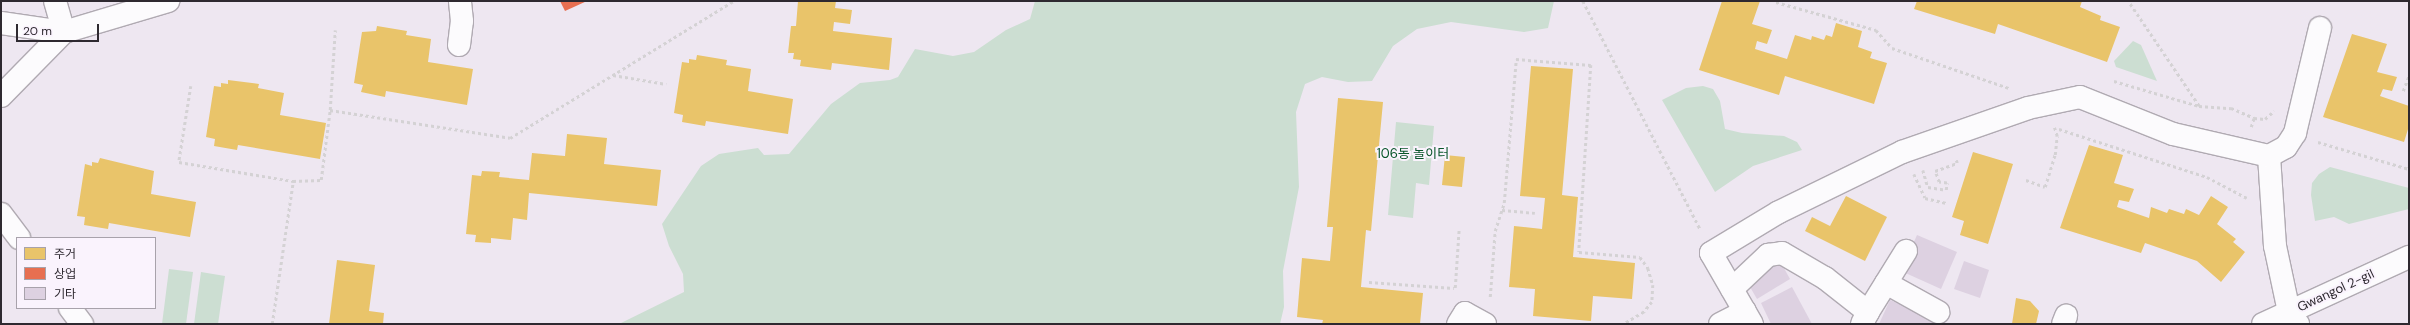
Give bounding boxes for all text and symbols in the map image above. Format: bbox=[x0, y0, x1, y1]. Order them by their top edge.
scale bar bbox=[18, 16, 101, 42]
text: 20 m bbox=[23, 23, 52, 39]
park label: 106동 놀이터 bbox=[1377, 146, 1449, 162]
legend bbox=[16, 237, 156, 309]
text: 주거 bbox=[54, 246, 76, 262]
text: 상업 bbox=[54, 266, 76, 282]
street label: Gwangol 2-gil bbox=[2295, 266, 2377, 316]
text: 기타 bbox=[54, 286, 76, 302]

